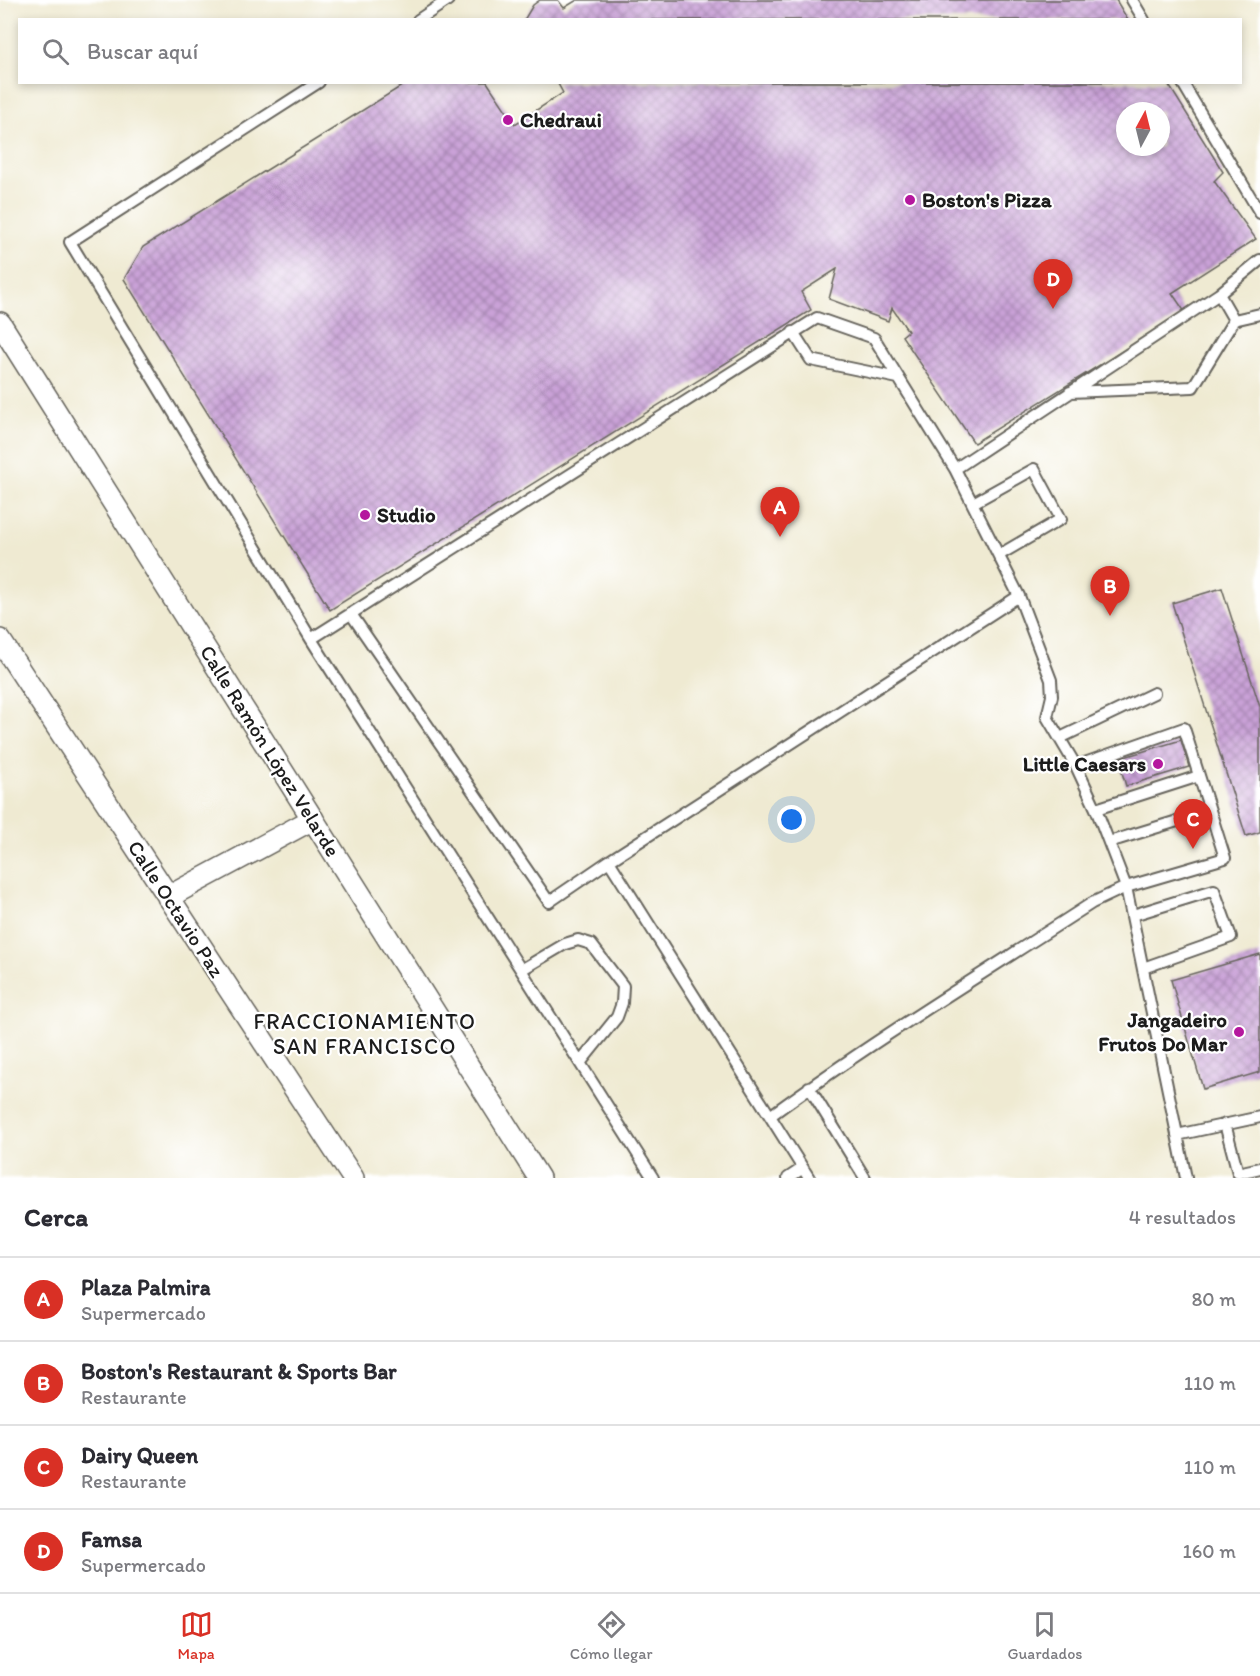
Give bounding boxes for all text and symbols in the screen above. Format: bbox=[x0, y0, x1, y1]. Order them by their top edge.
search box bbox=[18, 18, 1242, 84]
icon: search bbox=[39, 35, 72, 68]
text: Buscar aquí bbox=[87, 38, 198, 65]
north arrow bbox=[1116, 102, 1170, 156]
place label: Chedraui bbox=[520, 107, 602, 132]
marker: Chedraui bbox=[501, 113, 515, 127]
place label: Boston's Pizza bbox=[922, 187, 1053, 212]
marker: Boston's Pizza bbox=[903, 193, 917, 207]
pin: D bbox=[1034, 260, 1072, 309]
pin: A bbox=[760, 488, 800, 537]
place label: Studio bbox=[377, 502, 436, 527]
marker: Studio bbox=[358, 508, 372, 522]
pin: B bbox=[1090, 566, 1130, 616]
street label: Calle Ramón López Velarde bbox=[195, 640, 346, 861]
place label: Little Caesars bbox=[1023, 751, 1146, 776]
marker: Little Caesars bbox=[1151, 757, 1165, 771]
pin: C bbox=[1174, 800, 1212, 849]
your location bbox=[777, 805, 806, 834]
street label: Calle Octavio Paz bbox=[123, 836, 230, 982]
place label: Jangadeiro Frutos Do Mar bbox=[1098, 1007, 1228, 1056]
district label: FRACCIONAMIENTO SAN FRANCISCO bbox=[254, 1008, 476, 1060]
marker: Jangadeiro Frutos Do Mar bbox=[1232, 1025, 1246, 1039]
text: Cerca bbox=[24, 1201, 88, 1233]
text: 4 resultados bbox=[1129, 1205, 1236, 1229]
text: Plaza Palmira bbox=[81, 1274, 211, 1301]
text: A bbox=[37, 1287, 50, 1311]
text: 80 m bbox=[1191, 1287, 1236, 1311]
text: Supermercado bbox=[81, 1301, 206, 1325]
text: Boston's Restaurant & Sports Bar bbox=[81, 1358, 397, 1385]
text: B bbox=[37, 1371, 50, 1395]
text: 110 m bbox=[1184, 1371, 1236, 1395]
text: Restaurante bbox=[81, 1385, 186, 1409]
text: Dairy Queen bbox=[81, 1442, 198, 1469]
text: C bbox=[37, 1455, 50, 1479]
text: 110 m bbox=[1184, 1455, 1236, 1479]
text: Restaurante bbox=[81, 1469, 186, 1493]
text: Famsa bbox=[81, 1526, 142, 1553]
text: D bbox=[37, 1539, 50, 1563]
text: 160 m bbox=[1183, 1539, 1236, 1563]
text: Supermercado bbox=[81, 1553, 206, 1577]
tab: Mapa bbox=[177, 1608, 215, 1663]
tab: Cómo llegar bbox=[570, 1608, 653, 1663]
tab: Guardados bbox=[1007, 1608, 1082, 1663]

